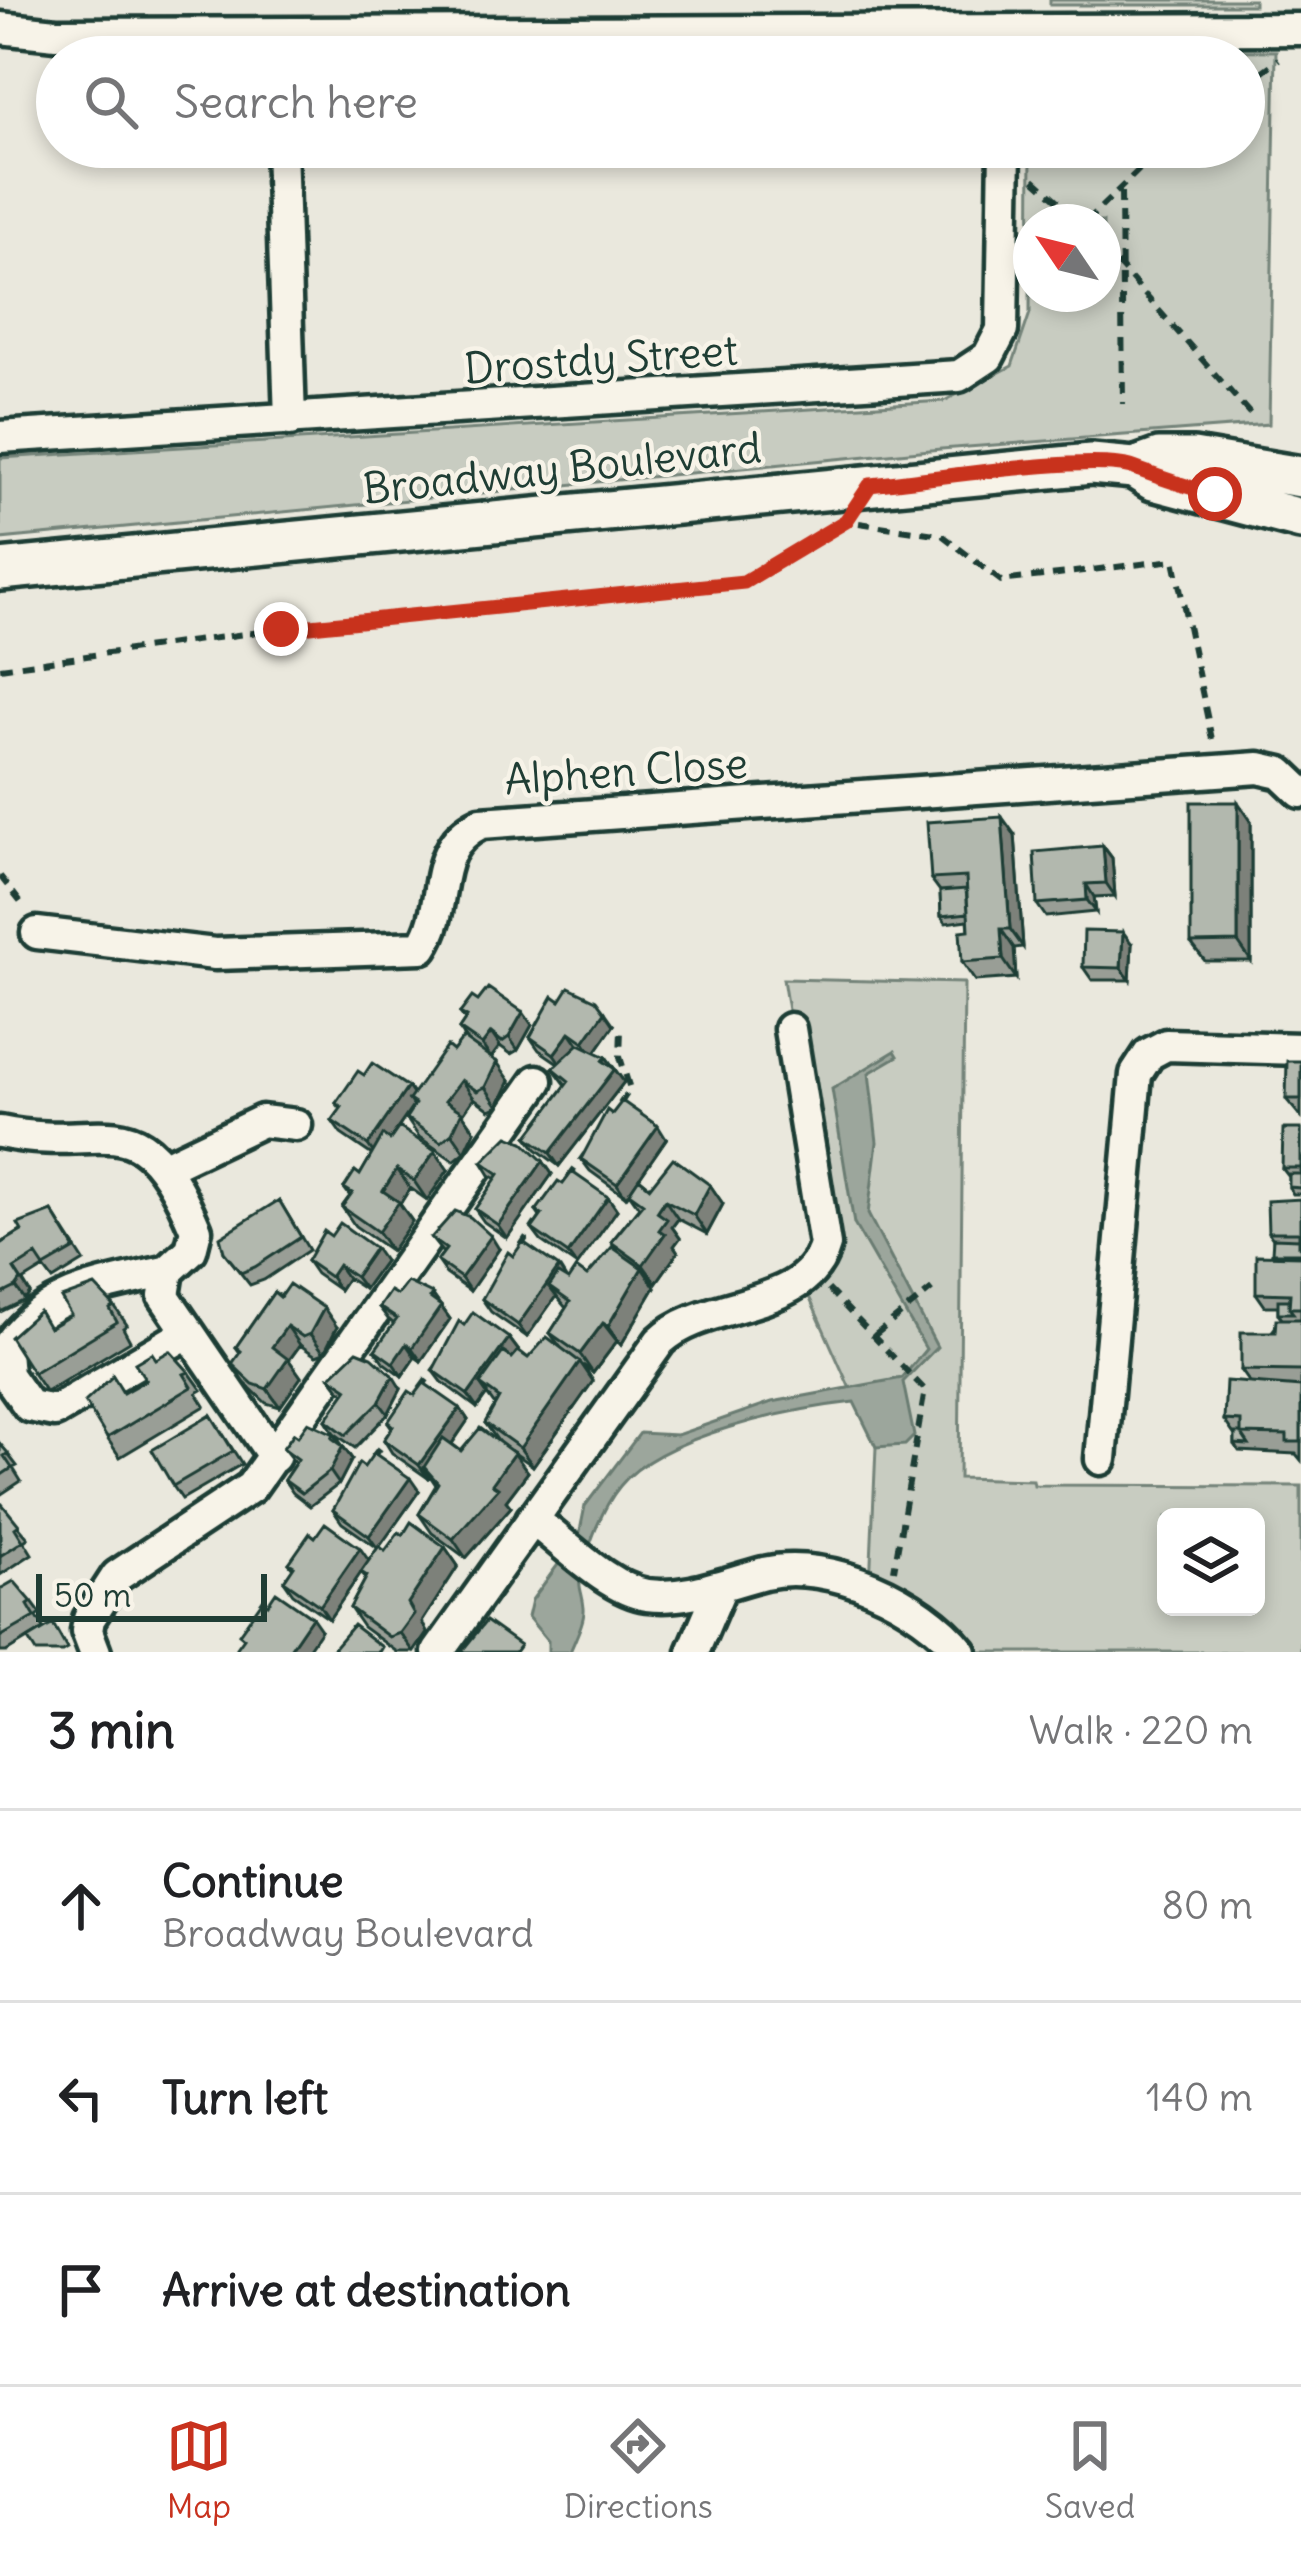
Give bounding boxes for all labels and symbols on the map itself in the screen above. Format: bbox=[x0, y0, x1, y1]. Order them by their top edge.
north arrow bbox=[1013, 204, 1121, 312]
street label: Drostdy Street bbox=[462, 324, 740, 394]
street label: Broadway Boulevard bbox=[360, 421, 764, 515]
route start bbox=[1188, 467, 1242, 521]
route end bbox=[254, 602, 308, 656]
street label: Alphen Close bbox=[503, 737, 749, 805]
scale bar bbox=[36, 1568, 267, 1621]

